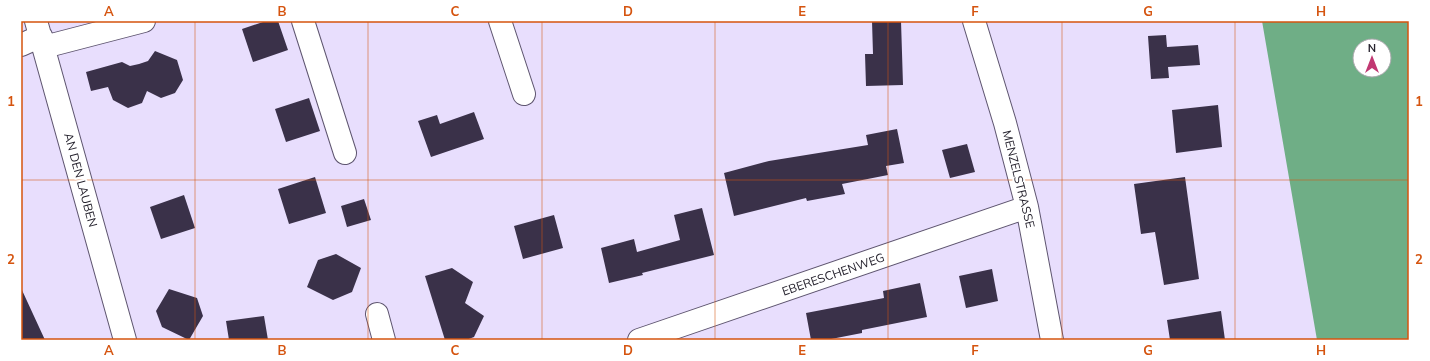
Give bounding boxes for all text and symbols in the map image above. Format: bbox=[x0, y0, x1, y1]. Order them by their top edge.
text: A bbox=[104, 3, 114, 19]
text: B bbox=[278, 3, 287, 19]
text: C bbox=[451, 3, 460, 19]
text: D bbox=[623, 3, 633, 19]
text: E bbox=[798, 3, 806, 19]
text: F bbox=[971, 3, 979, 19]
text: G bbox=[1143, 3, 1153, 19]
text: H bbox=[1316, 3, 1326, 19]
north arrow bbox=[1352, 38, 1392, 78]
text: N bbox=[1368, 41, 1376, 55]
text: 1 bbox=[7, 93, 15, 109]
text: 1 bbox=[1415, 93, 1423, 109]
street label: MENZELSTRASSE bbox=[1000, 129, 1038, 229]
street label: AN DEN LAUBEN bbox=[61, 131, 101, 229]
street label: EBERESCHENWEG bbox=[780, 249, 886, 299]
text: 2 bbox=[7, 251, 15, 267]
text: 2 bbox=[1415, 251, 1423, 267]
text: A bbox=[104, 342, 114, 358]
text: B bbox=[278, 342, 287, 358]
text: C bbox=[451, 342, 460, 358]
text: D bbox=[623, 342, 633, 358]
text: E bbox=[798, 342, 806, 358]
text: F bbox=[971, 342, 979, 358]
text: G bbox=[1143, 342, 1153, 358]
text: H bbox=[1316, 342, 1326, 358]

